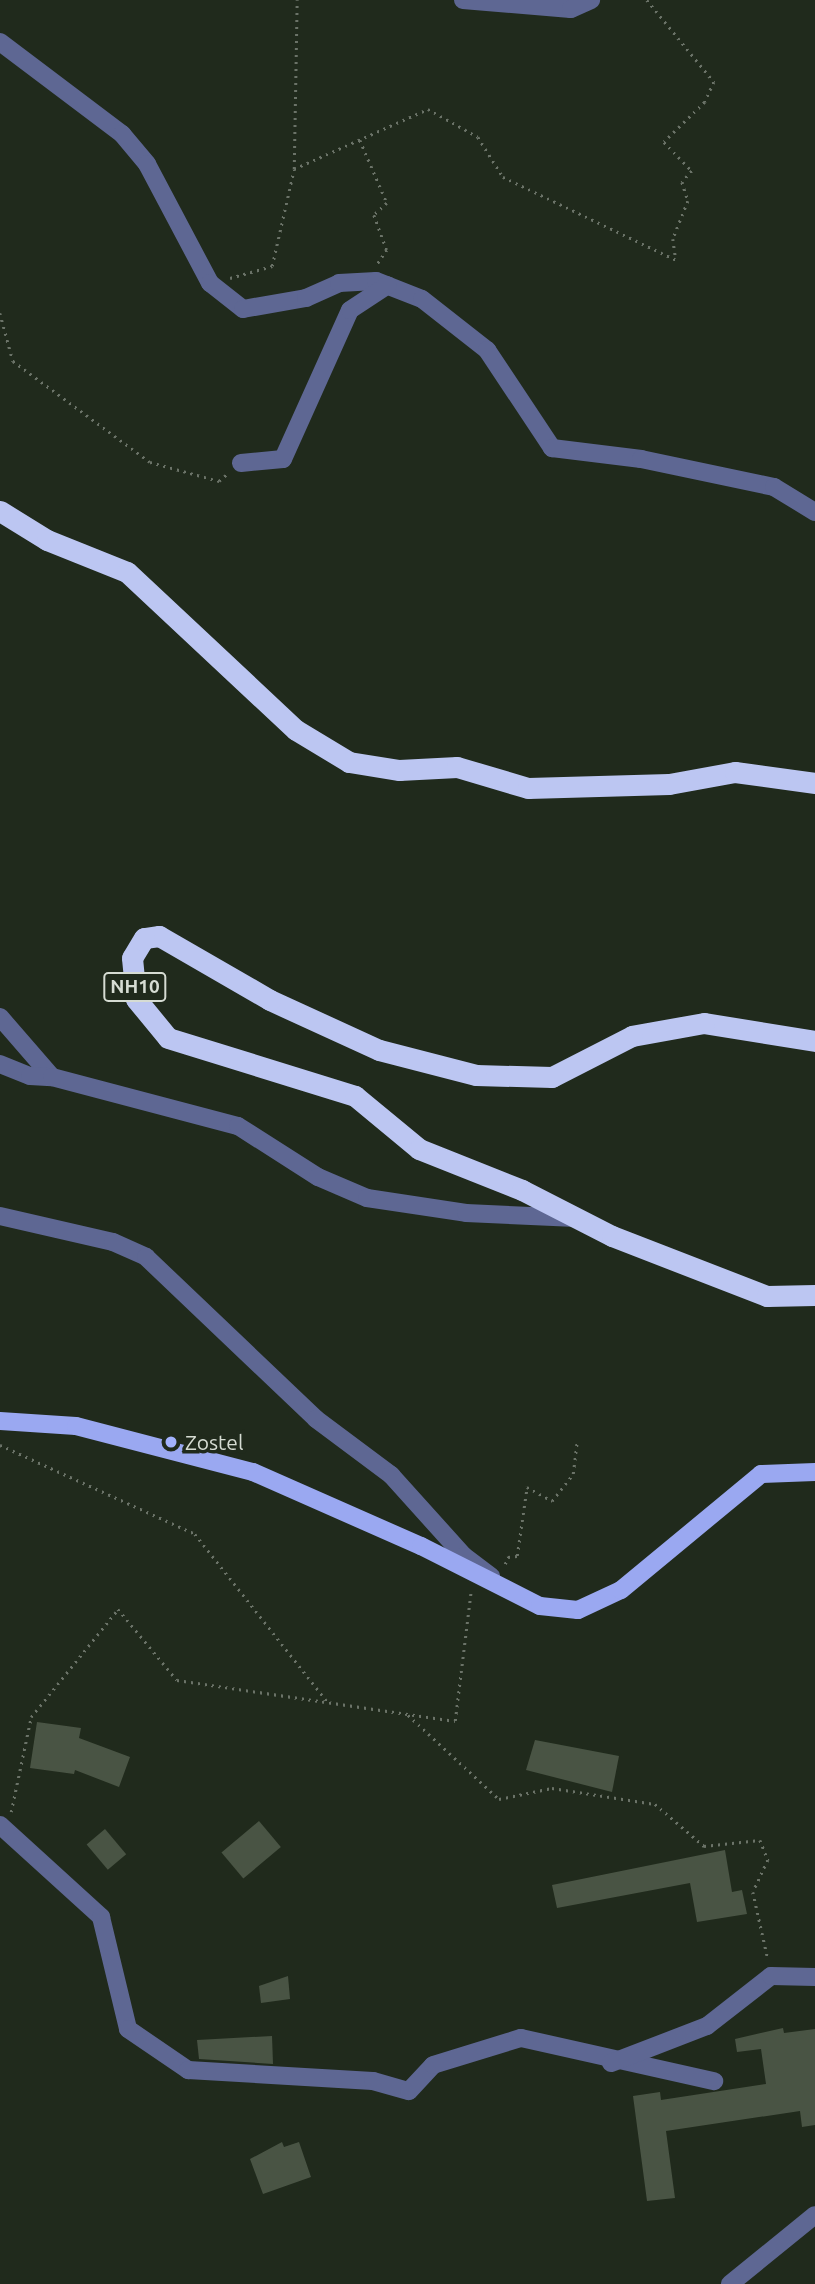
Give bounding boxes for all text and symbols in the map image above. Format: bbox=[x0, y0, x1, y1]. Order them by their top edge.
road number: NH10 bbox=[102, 972, 168, 1002]
place label: Zostel bbox=[185, 1429, 243, 1455]
marker: Zostel bbox=[163, 1434, 179, 1450]

